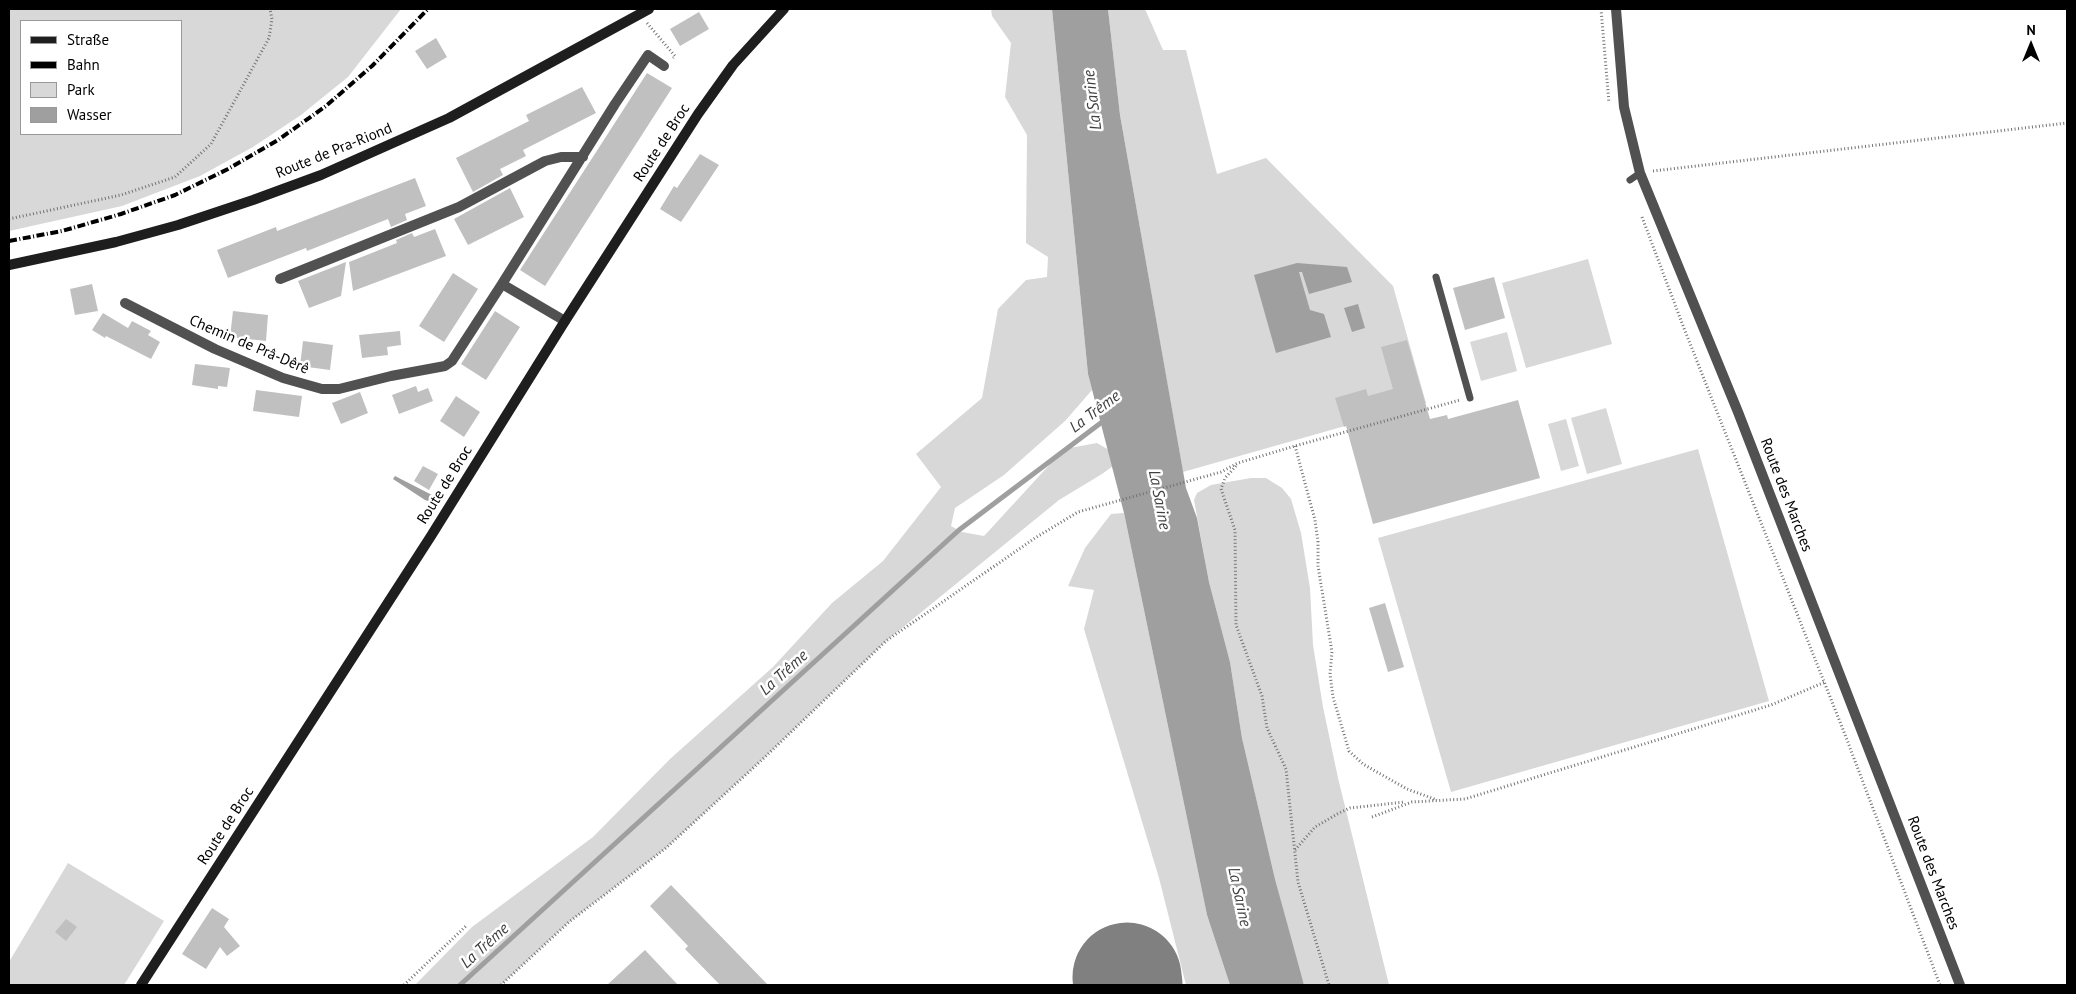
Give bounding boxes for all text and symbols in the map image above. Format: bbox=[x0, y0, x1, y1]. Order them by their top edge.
legend bbox=[20, 20, 182, 135]
north arrow bbox=[2006, 20, 2056, 70]
text: N bbox=[2026, 21, 2036, 39]
text: Straße bbox=[67, 30, 109, 49]
text: Bahn bbox=[67, 55, 100, 74]
water label: La Sarine bbox=[1080, 69, 1106, 131]
text: Park bbox=[67, 80, 95, 99]
street label: Route de Broc bbox=[630, 101, 694, 185]
text: Wasser bbox=[67, 105, 112, 124]
street label: Route de Pra-Riond bbox=[273, 119, 395, 183]
street label: Chemin de Prâ-Dêrê bbox=[186, 312, 312, 378]
water label: La Trême bbox=[1066, 387, 1124, 437]
street label: Route des Marches bbox=[1756, 436, 1816, 554]
street label: Route de Broc bbox=[414, 442, 476, 528]
water label: La Sarine bbox=[1144, 469, 1174, 531]
water label: La Trême bbox=[756, 646, 812, 700]
street label: Route de Broc bbox=[194, 784, 258, 868]
street label: Route des Marches bbox=[1903, 814, 1963, 932]
water label: La Sarine bbox=[1223, 865, 1255, 929]
water label: La Trême bbox=[457, 919, 513, 973]

